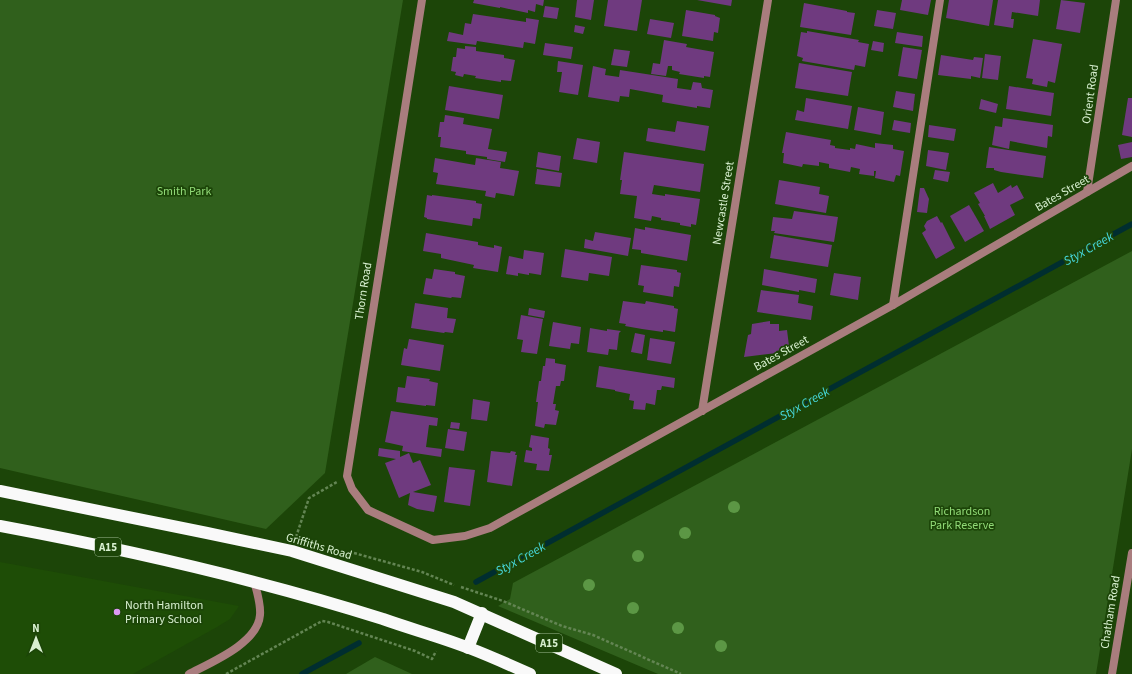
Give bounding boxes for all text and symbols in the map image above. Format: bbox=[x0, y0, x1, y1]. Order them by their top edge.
street label: Orient Road bbox=[1078, 63, 1103, 125]
street label: Newcastle Street bbox=[709, 160, 738, 246]
street label: Bates Street bbox=[1032, 171, 1093, 216]
park label: Smith Park bbox=[157, 183, 211, 200]
water label: Styx Creek bbox=[1060, 227, 1118, 270]
street label: Thorn Road bbox=[351, 261, 376, 321]
street label: Bates Street bbox=[751, 331, 812, 375]
water label: Styx Creek bbox=[776, 382, 834, 425]
park label: Richardson Park Reserve bbox=[930, 503, 994, 534]
street label: Griffiths Road bbox=[284, 529, 354, 564]
water label: Styx Creek bbox=[492, 537, 550, 580]
road number: A15 bbox=[95, 538, 121, 556]
street label: Chatham Road bbox=[1096, 574, 1125, 650]
place label: North Hamilton Primary School bbox=[125, 597, 203, 628]
marker: North Hamilton Primary School bbox=[112, 607, 122, 617]
north arrow bbox=[16, 618, 56, 658]
text: N bbox=[32, 621, 40, 636]
road number: A15 bbox=[536, 634, 562, 652]

